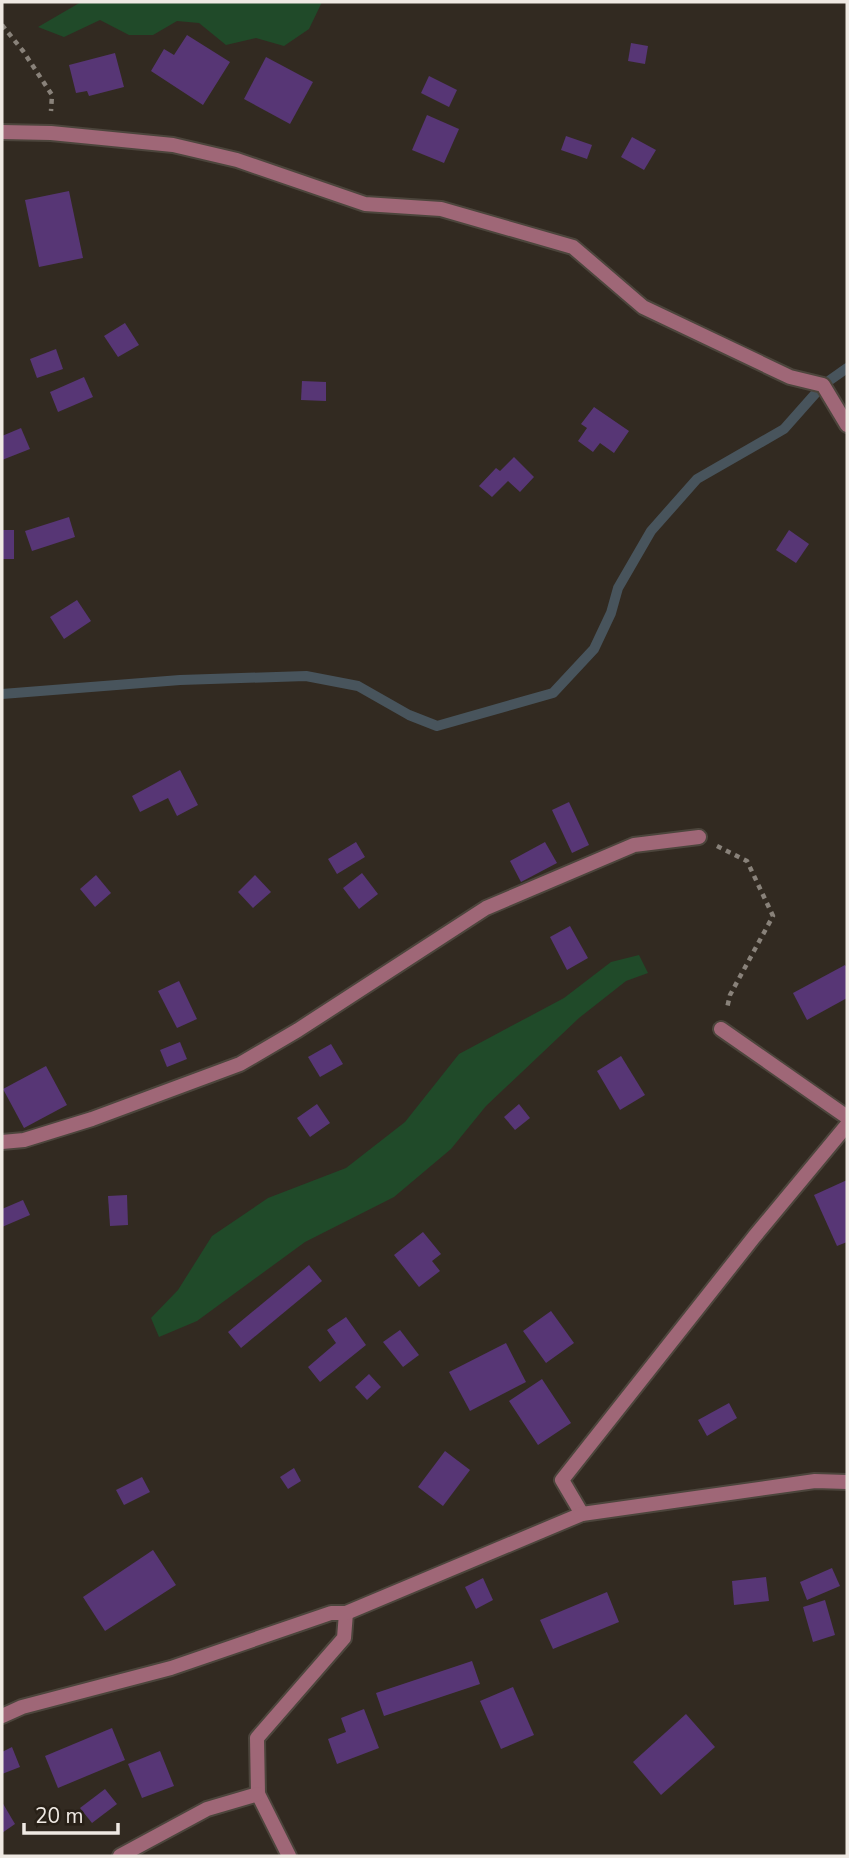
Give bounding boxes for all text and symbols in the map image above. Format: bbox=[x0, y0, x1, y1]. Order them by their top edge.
scale bar bbox=[24, 1792, 119, 1836]
text: 20 m bbox=[35, 1802, 84, 1830]

